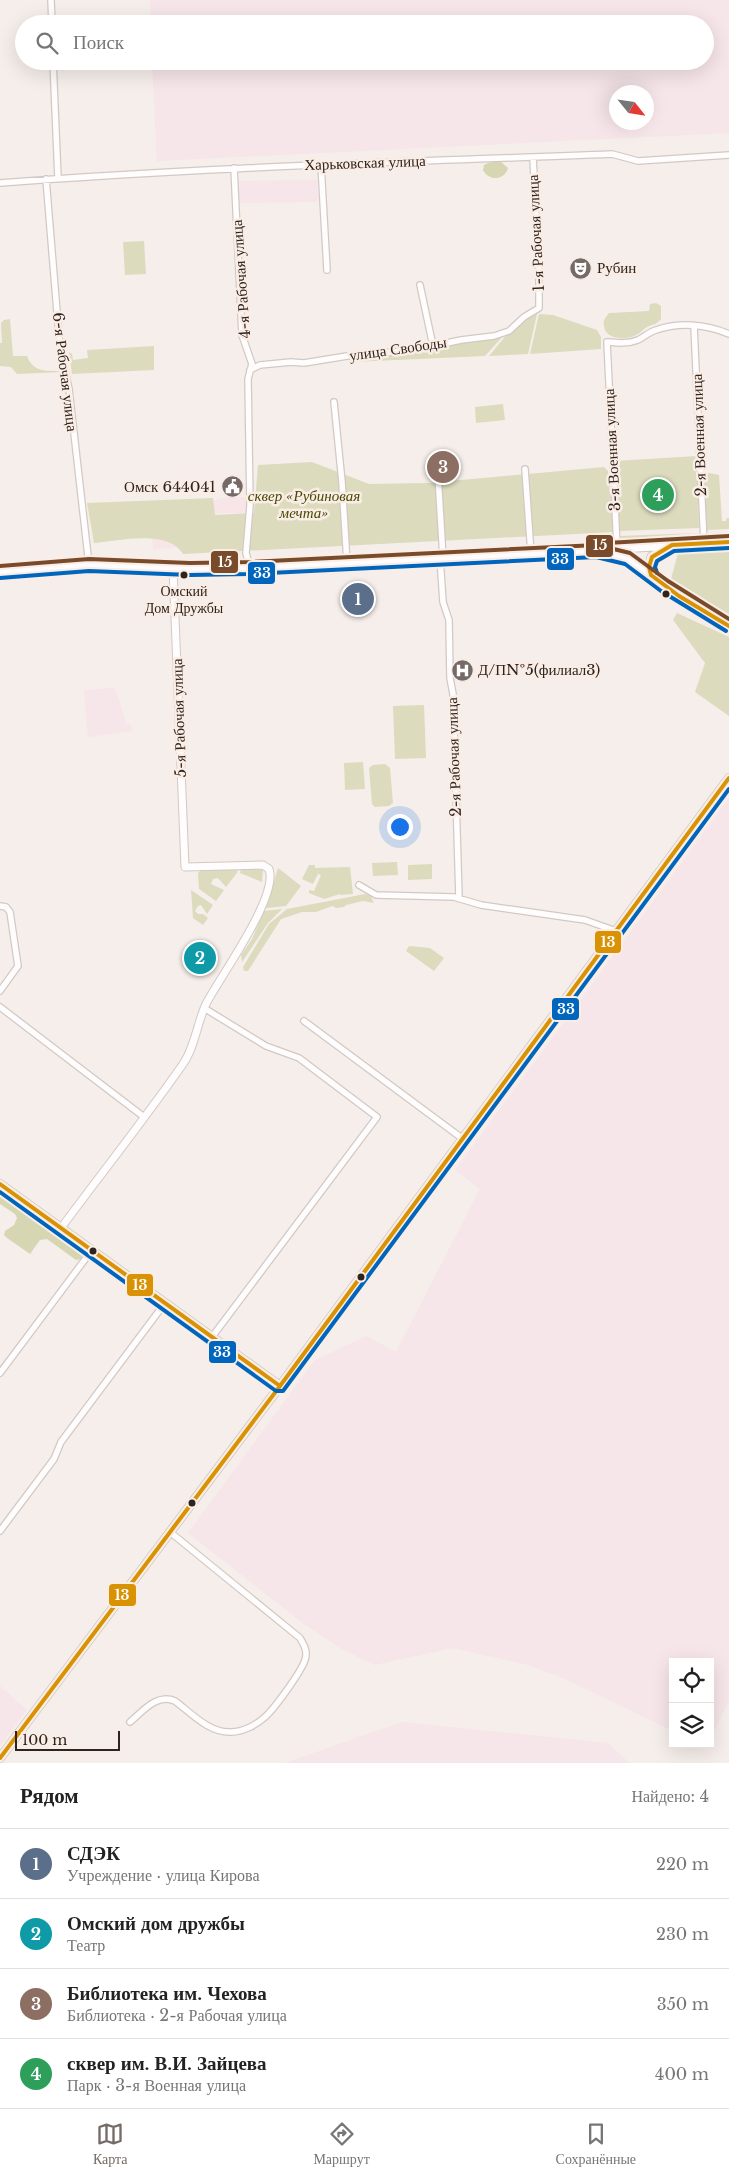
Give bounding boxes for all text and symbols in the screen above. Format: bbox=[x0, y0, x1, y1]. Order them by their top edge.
search box bbox=[15, 15, 714, 70]
icon: search bbox=[33, 29, 61, 57]
text: Поиск bbox=[73, 31, 124, 54]
north arrow bbox=[609, 85, 654, 130]
street label: Харьковская улица bbox=[304, 151, 426, 174]
street label: 1-я Рабочая улица bbox=[523, 174, 548, 292]
street label: 4-я Рабочая улица bbox=[227, 219, 254, 339]
theatre icon: Рубин bbox=[569, 256, 593, 280]
place label: Рубин bbox=[597, 258, 636, 277]
street label: 6-я Рабочая улица bbox=[49, 311, 82, 433]
street label: улица Свободы bbox=[348, 332, 448, 365]
street label: 2-я Военная улица bbox=[687, 373, 710, 497]
street label: 3-я Военная улица bbox=[599, 388, 624, 512]
pin: 3 bbox=[427, 448, 459, 486]
public building icon: Омск 644041 bbox=[220, 475, 244, 499]
pin: 4 bbox=[642, 476, 674, 514]
place label: Омск 644041 bbox=[124, 477, 216, 496]
park label: сквер «Рубиновая мечта» bbox=[248, 486, 360, 522]
line badge: 15 bbox=[585, 534, 614, 558]
text: 15 bbox=[593, 536, 607, 554]
line badge: 33 bbox=[546, 547, 575, 571]
line badge: 15 bbox=[210, 550, 239, 574]
text: 33 bbox=[551, 550, 569, 568]
text: 15 bbox=[218, 553, 232, 571]
line badge: 33 bbox=[247, 561, 276, 585]
text: 33 bbox=[253, 564, 271, 582]
marker: Омский Дом Дружбы bbox=[179, 570, 189, 580]
pin: 1 bbox=[342, 580, 374, 618]
place label: Омский Дом Дружбы bbox=[145, 582, 224, 617]
unlabelled marker bbox=[661, 589, 671, 599]
street label: 5-я Рабочая улица bbox=[167, 658, 190, 778]
hospital icon: Д/П№5(филиал3) bbox=[450, 658, 474, 682]
place label: Д/П№5(филиал3) bbox=[478, 660, 600, 679]
street label: 2-я Рабочая улица bbox=[442, 697, 465, 817]
your location bbox=[387, 814, 413, 840]
line badge: 13 bbox=[594, 930, 622, 954]
text: 13 bbox=[600, 933, 616, 951]
pin: 2 bbox=[184, 939, 216, 977]
line badge: 33 bbox=[551, 997, 580, 1021]
text: 33 bbox=[557, 1000, 575, 1018]
unlabelled marker bbox=[88, 1246, 98, 1256]
unlabelled marker bbox=[356, 1272, 366, 1282]
line badge: 13 bbox=[126, 1273, 154, 1297]
text: 13 bbox=[132, 1276, 148, 1294]
line badge: 33 bbox=[208, 1340, 237, 1364]
text: 33 bbox=[213, 1343, 231, 1361]
unlabelled marker bbox=[187, 1498, 197, 1508]
line badge: 13 bbox=[108, 1583, 137, 1607]
text: 13 bbox=[114, 1586, 130, 1604]
map controls bbox=[669, 1658, 714, 1748]
button: locate bbox=[669, 1658, 714, 1703]
button: layers bbox=[669, 1703, 714, 1748]
scale bar bbox=[15, 1728, 120, 1751]
text: 100 m bbox=[22, 1731, 67, 1749]
text: Рядом bbox=[20, 1783, 79, 1809]
text: Найдено: 4 bbox=[631, 1786, 709, 1806]
text: СДЭК bbox=[67, 1842, 120, 1865]
text: 1 bbox=[33, 1854, 39, 1874]
text: 220 m bbox=[656, 1854, 709, 1874]
text: Учреждение · улица Кирова bbox=[67, 1865, 260, 1885]
text: Омский дом дружбы bbox=[67, 1912, 245, 1935]
text: 2 bbox=[31, 1924, 41, 1944]
text: 230 m bbox=[656, 1924, 709, 1944]
text: Театр bbox=[67, 1935, 105, 1955]
text: Библиотека им. Чехова bbox=[67, 1982, 267, 2005]
text: 3 bbox=[31, 1994, 41, 2014]
text: 350 m bbox=[657, 1994, 709, 2014]
text: Библиотека · 2-я Рабочая улица bbox=[67, 2005, 287, 2025]
text: сквер им. В.И. Зайцева bbox=[67, 2052, 267, 2075]
text: 4 bbox=[31, 2064, 41, 2084]
text: 400 m bbox=[655, 2064, 709, 2084]
text: Парк · 3-я Военная улица bbox=[67, 2075, 246, 2095]
tab: Карта bbox=[93, 2120, 128, 2168]
tab: Маршрут bbox=[313, 2120, 370, 2168]
tab: Сохранённые bbox=[556, 2120, 636, 2168]

